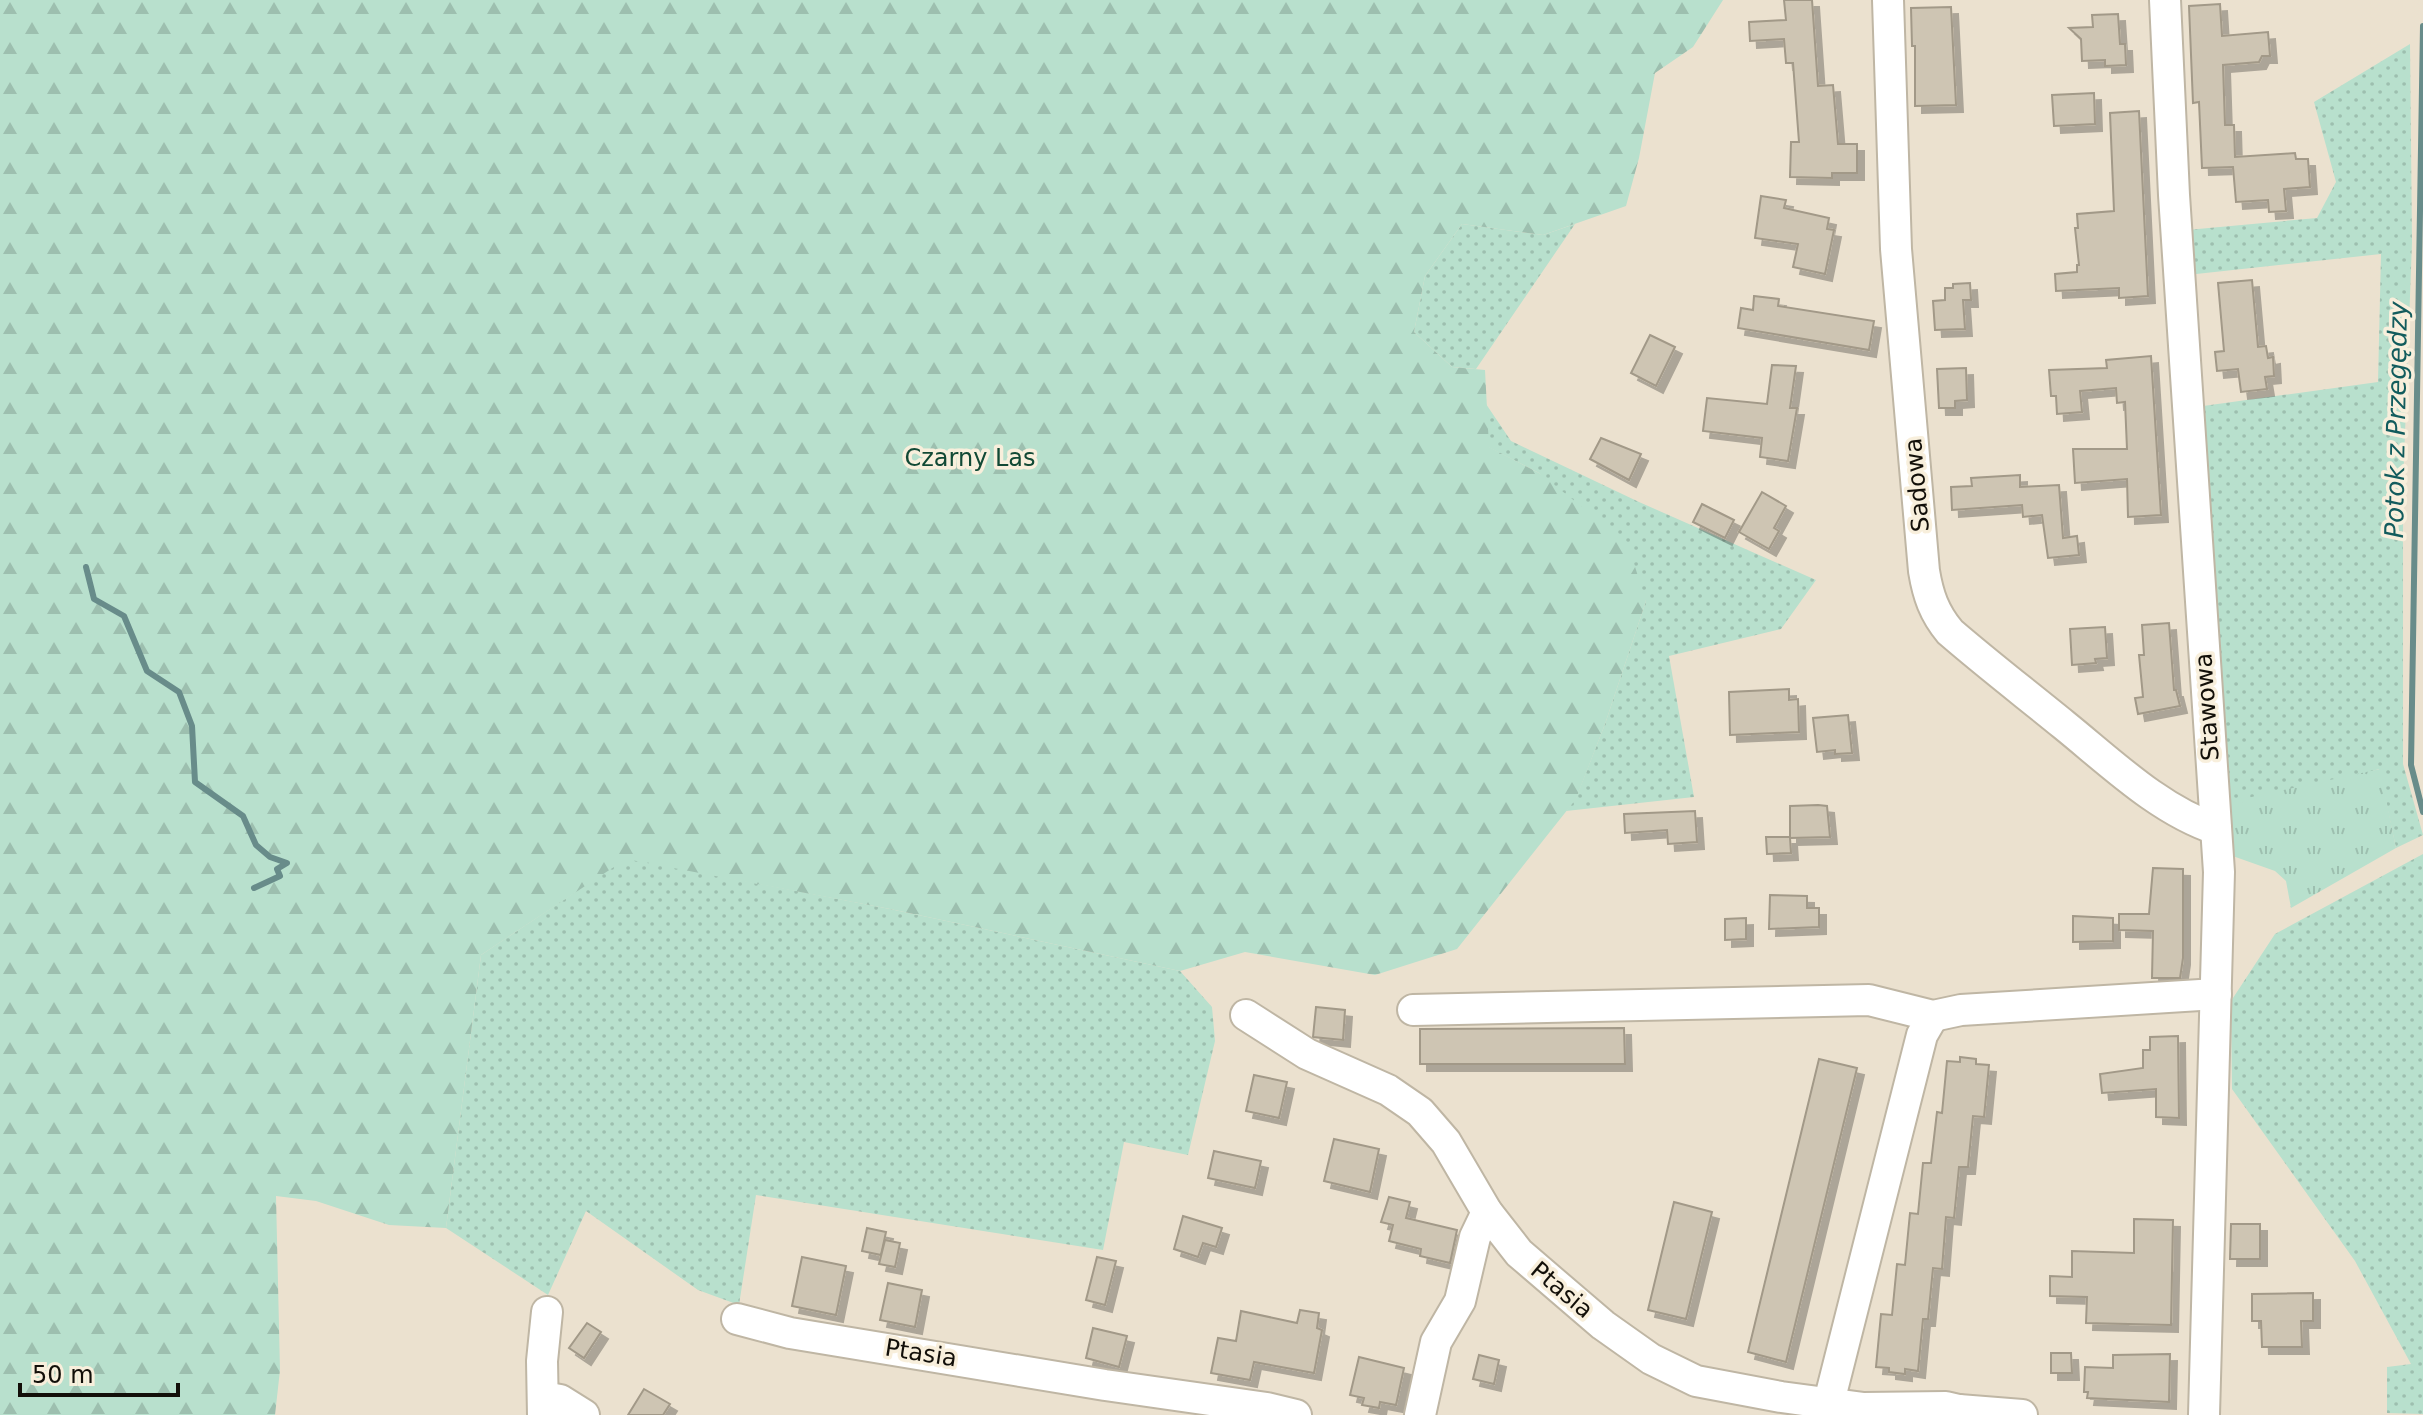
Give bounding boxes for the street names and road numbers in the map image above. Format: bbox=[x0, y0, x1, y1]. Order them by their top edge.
street label: Sadowa bbox=[1899, 437, 1935, 533]
street label: Stawowa bbox=[2189, 652, 2225, 762]
street label: Ptasia bbox=[1525, 1256, 1599, 1324]
street label: Ptasia bbox=[883, 1334, 959, 1372]

